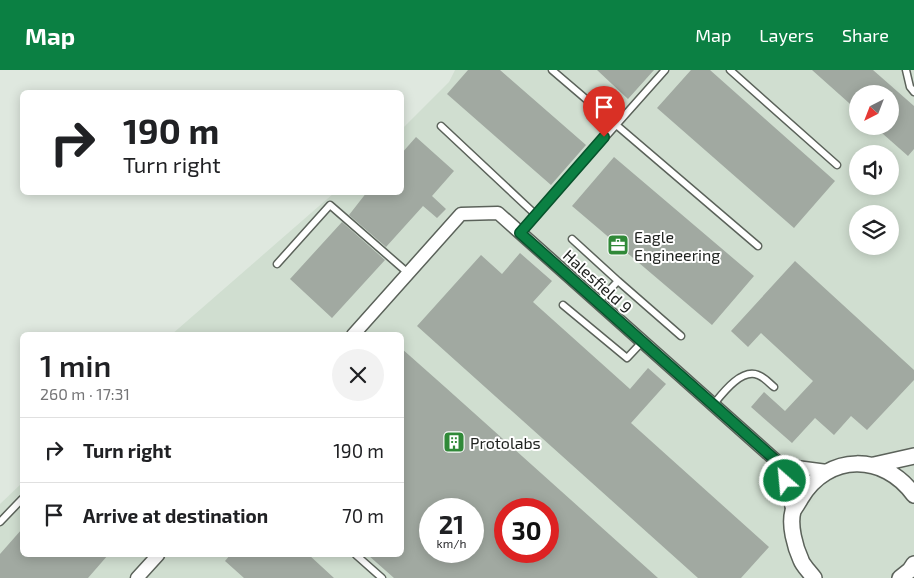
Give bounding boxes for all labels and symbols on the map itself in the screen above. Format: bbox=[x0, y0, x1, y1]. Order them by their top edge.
north arrow bbox=[849, 85, 899, 135]
pin bbox=[583, 86, 625, 137]
place label: Eagle Engineering bbox=[634, 227, 720, 264]
office icon: Eagle Engineering bbox=[606, 233, 630, 257]
street label: Halesfield 9 bbox=[560, 245, 636, 317]
building icon: Protolabs bbox=[442, 430, 466, 454]
place label: Protolabs bbox=[470, 433, 541, 452]
position arrow bbox=[758, 454, 810, 506]
speed limit sign: 30 bbox=[494, 498, 559, 563]

